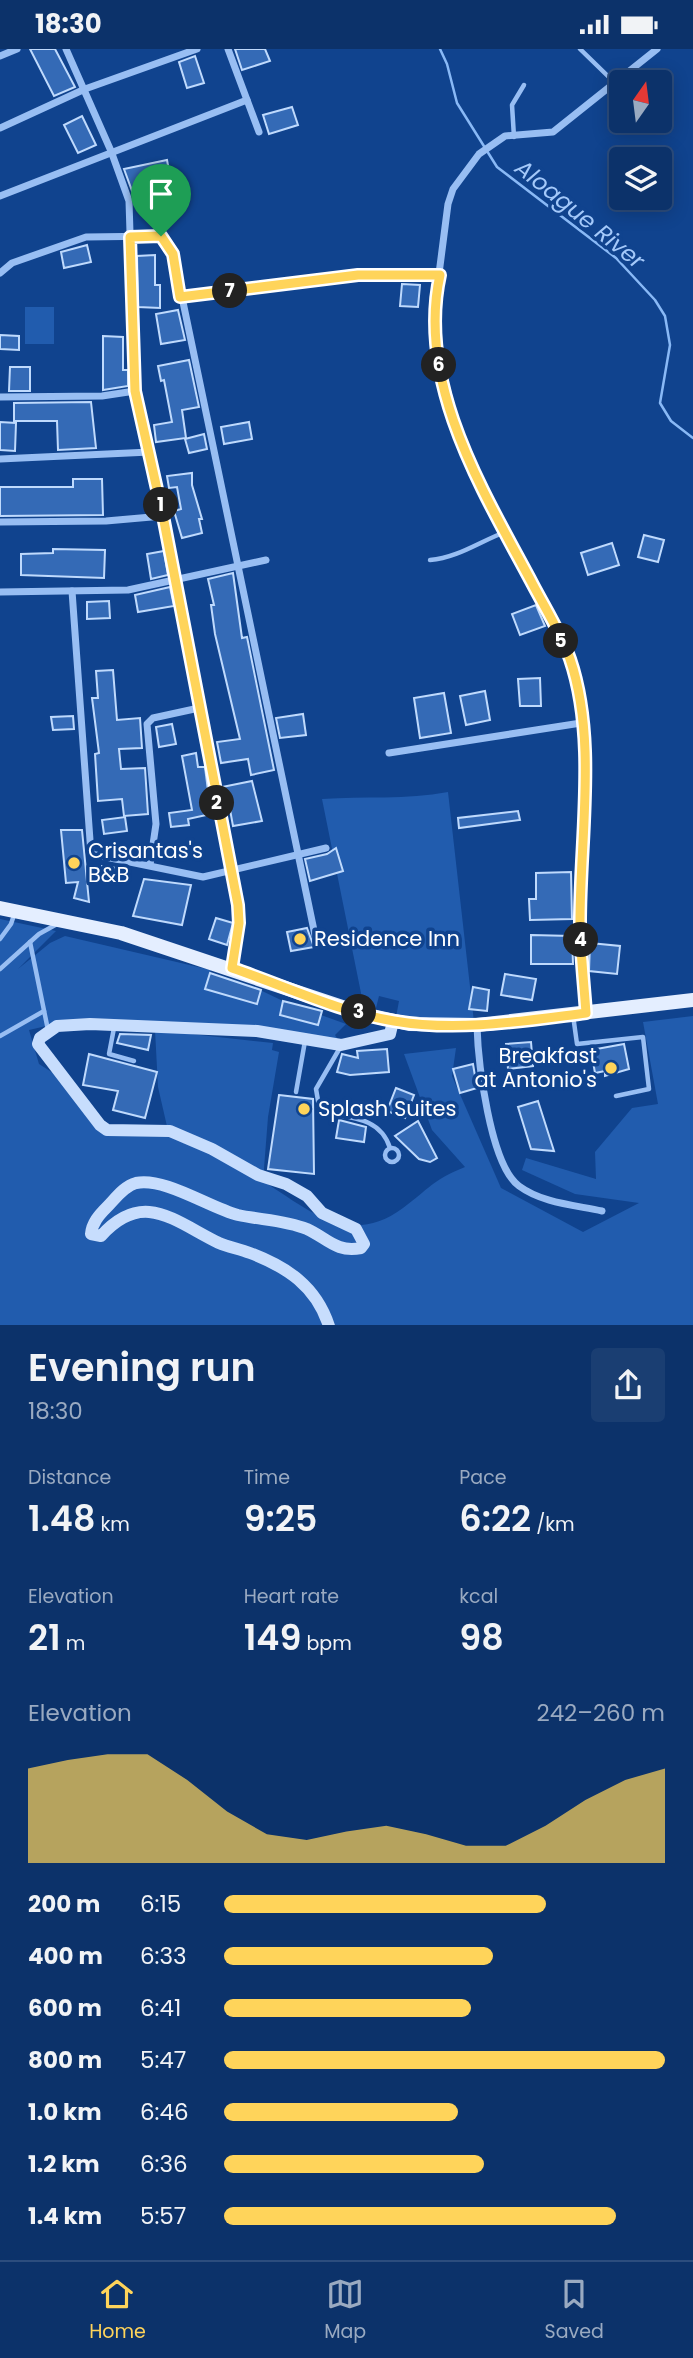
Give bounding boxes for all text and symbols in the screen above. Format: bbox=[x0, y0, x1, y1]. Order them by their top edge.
text: 18:30 bbox=[35, 6, 102, 42]
north arrow bbox=[609, 70, 672, 133]
map controls bbox=[609, 70, 672, 210]
button: layers bbox=[609, 147, 672, 210]
water label: Aloague River bbox=[508, 151, 653, 277]
pin bbox=[131, 164, 191, 236]
icon: arrive bbox=[142, 175, 180, 213]
pin: 7 bbox=[212, 273, 247, 309]
text: 7 bbox=[224, 277, 235, 304]
pin: 6 bbox=[422, 347, 457, 383]
text: 6 bbox=[432, 351, 445, 378]
pin: 1 bbox=[144, 487, 178, 523]
text: 1 bbox=[157, 491, 164, 518]
pin: 5 bbox=[544, 623, 578, 659]
text: 5 bbox=[554, 627, 567, 654]
pin: 2 bbox=[200, 785, 234, 821]
text: 2 bbox=[211, 789, 222, 816]
place label: Crisantas's B&B bbox=[88, 836, 203, 889]
marker: Crisantas's B&B bbox=[66, 855, 82, 871]
pin: 4 bbox=[564, 923, 598, 957]
place label: Residence Inn bbox=[314, 924, 460, 953]
text: 4 bbox=[574, 926, 587, 953]
marker: Residence Inn bbox=[292, 931, 308, 947]
pin: 3 bbox=[342, 995, 376, 1030]
text: 3 bbox=[353, 998, 364, 1025]
place label: Breakfast at Antonio's bbox=[475, 1041, 597, 1094]
marker: Breakfast at Antonio's bbox=[603, 1060, 619, 1076]
place label: Splash Suites bbox=[318, 1094, 456, 1123]
marker: Splash Suites bbox=[296, 1101, 312, 1117]
text: Evening run bbox=[28, 1341, 256, 1394]
button: share bbox=[591, 1348, 665, 1422]
text: 18:30 bbox=[28, 1395, 83, 1427]
text: Distance bbox=[28, 1464, 111, 1491]
text: Time bbox=[244, 1464, 290, 1491]
text: Pace bbox=[459, 1464, 507, 1491]
text: 1.48 bbox=[28, 1494, 95, 1543]
text: 9:25 bbox=[244, 1494, 317, 1543]
text: 6:22 bbox=[459, 1494, 531, 1543]
text: km bbox=[95, 1511, 130, 1538]
text: /km bbox=[531, 1511, 575, 1538]
text: Elevation bbox=[28, 1583, 114, 1610]
text: Heart rate bbox=[244, 1583, 339, 1610]
text: kcal bbox=[459, 1583, 498, 1610]
text: 21 bbox=[28, 1613, 61, 1662]
text: 149 bbox=[244, 1613, 301, 1662]
text: 98 bbox=[459, 1613, 504, 1662]
text: m bbox=[61, 1630, 85, 1657]
text: bpm bbox=[301, 1630, 352, 1657]
text: Elevation bbox=[28, 1697, 132, 1729]
text: 242–260 m bbox=[536, 1697, 665, 1729]
text: 200 m bbox=[28, 1888, 100, 1920]
text: 6:15 bbox=[140, 1888, 181, 1920]
text: 400 m bbox=[28, 1940, 103, 1972]
text: 6:33 bbox=[140, 1940, 187, 1972]
text: 600 m bbox=[28, 1992, 102, 2024]
text: 6:41 bbox=[140, 1992, 181, 2024]
text: 800 m bbox=[28, 2044, 102, 2076]
text: 5:47 bbox=[140, 2044, 186, 2076]
text: 1.0 km bbox=[28, 2096, 102, 2128]
text: 6:46 bbox=[140, 2096, 189, 2128]
text: 1.2 km bbox=[28, 2148, 100, 2180]
text: 6:36 bbox=[140, 2148, 188, 2180]
text: 1.4 km bbox=[28, 2200, 102, 2232]
text: 5:57 bbox=[140, 2200, 186, 2232]
tab: Home bbox=[89, 2275, 146, 2346]
tab: Map bbox=[324, 2275, 366, 2346]
tab: Saved bbox=[545, 2275, 604, 2346]

